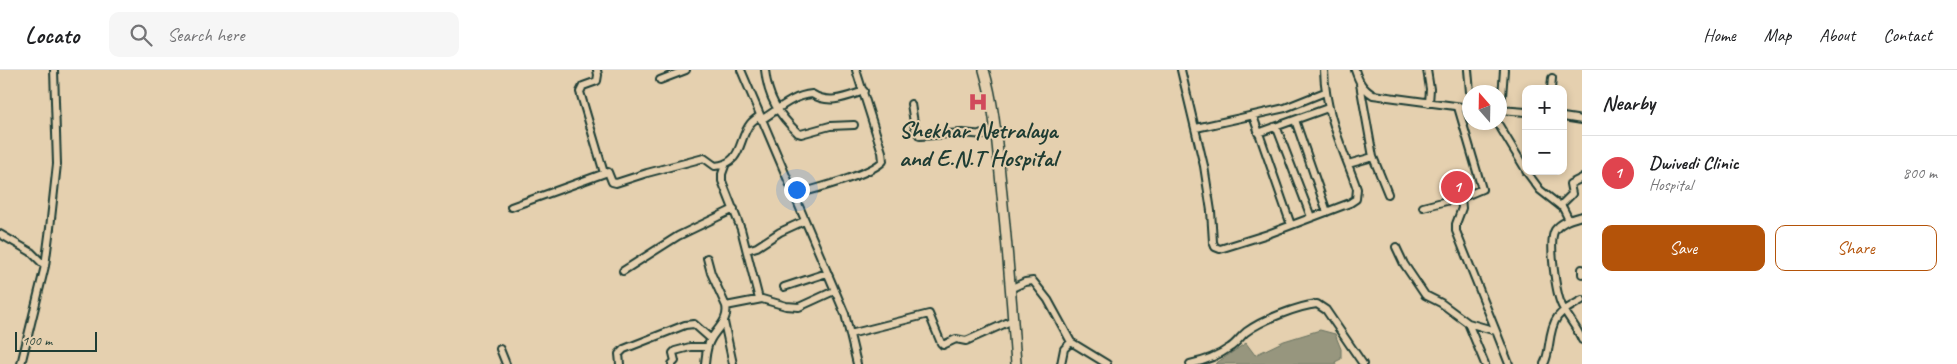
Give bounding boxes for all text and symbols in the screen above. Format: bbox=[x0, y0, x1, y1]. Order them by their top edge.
search box bbox=[109, 12, 459, 57]
text: Locato bbox=[25, 20, 79, 50]
icon: search bbox=[127, 21, 155, 49]
text: Search here bbox=[167, 23, 245, 47]
text: Home bbox=[1703, 24, 1736, 46]
text: Map bbox=[1764, 24, 1791, 46]
text: About bbox=[1819, 24, 1855, 46]
text: Contact bbox=[1883, 24, 1932, 46]
north arrow bbox=[1462, 85, 1507, 130]
map controls bbox=[1522, 85, 1567, 175]
button: + bbox=[1522, 85, 1567, 130]
text: Nearby bbox=[1602, 90, 1655, 116]
hospital icon: Shekhar Netralaya and E.N.T Hospital bbox=[967, 91, 989, 113]
place label: Shekhar Netralaya and E.N.T Hospital bbox=[899, 115, 1062, 173]
button: − bbox=[1522, 130, 1567, 175]
text: Dwivedi Clinic bbox=[1649, 151, 1739, 175]
text: 1 bbox=[1614, 163, 1622, 183]
text: 800 m bbox=[1903, 163, 1937, 183]
pin: 1 bbox=[1441, 168, 1473, 206]
text: Hospital bbox=[1649, 175, 1693, 195]
your location bbox=[784, 177, 810, 203]
button: Save bbox=[1602, 225, 1765, 271]
button: Share bbox=[1775, 225, 1937, 271]
scale bar bbox=[15, 329, 98, 352]
text: 100 m bbox=[22, 332, 52, 349]

